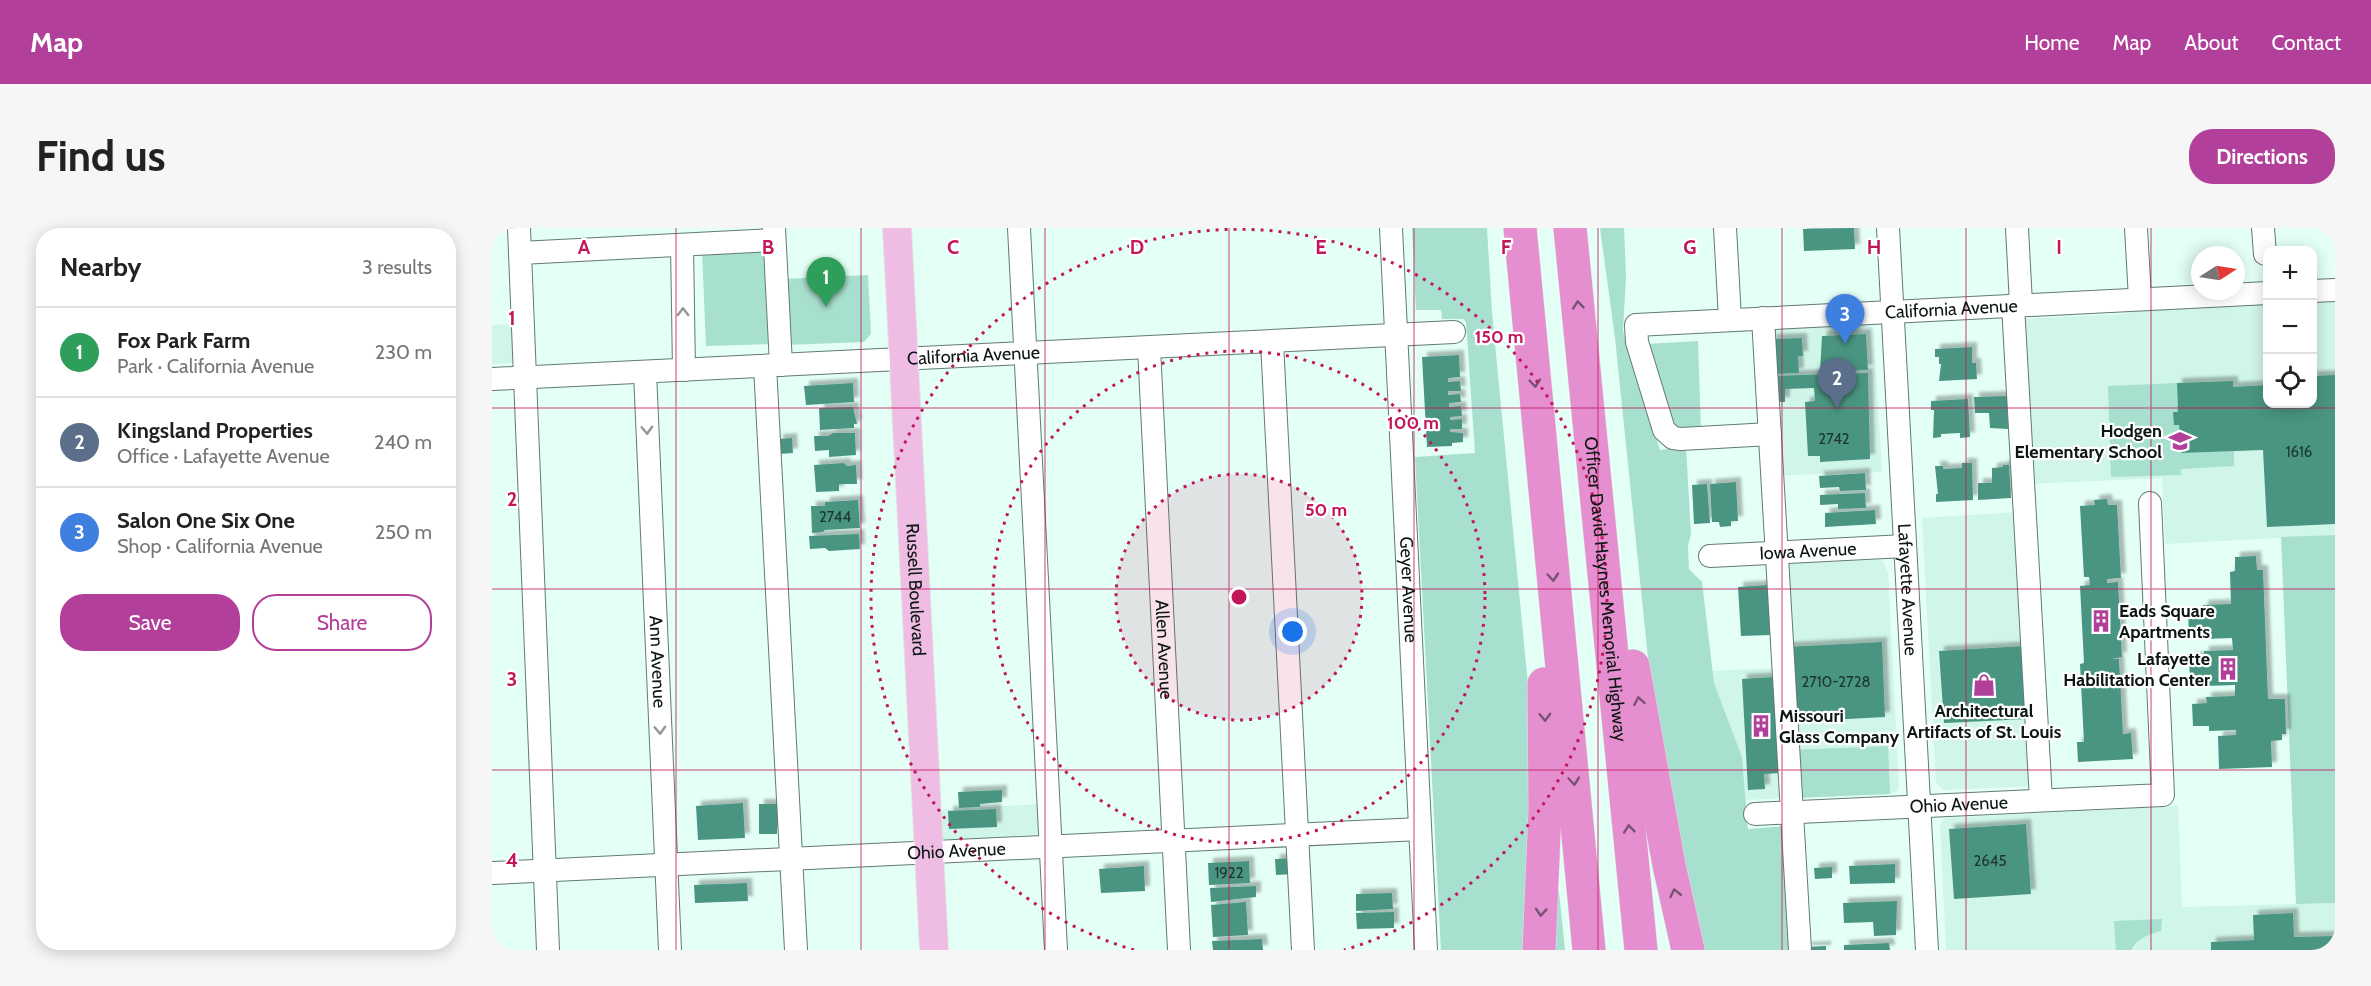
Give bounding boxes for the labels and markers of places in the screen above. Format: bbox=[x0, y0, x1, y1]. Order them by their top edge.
pin: 1 bbox=[806, 257, 846, 307]
pin: 3 bbox=[1826, 294, 1864, 344]
pin: 2 bbox=[1818, 358, 1856, 408]
place label: Hodgen Elementary School bbox=[2015, 420, 2162, 463]
school or university icon: Hodgen Elementary School bbox=[2167, 428, 2193, 454]
centre of rings bbox=[1229, 587, 1249, 607]
place label: Eads Square Apartments bbox=[2119, 600, 2215, 643]
building icon: Eads Square Apartments bbox=[2088, 608, 2114, 634]
place label: Lafayette Habilitation Center bbox=[2063, 648, 2210, 691]
building icon: Lafayette Habilitation Center bbox=[2215, 656, 2241, 682]
shop icon: Architectural Artifacts of St. Louis bbox=[1971, 672, 1997, 698]
place label: Architectural Artifacts of St. Louis bbox=[1907, 700, 2062, 743]
place label: Missouri Glass Company bbox=[1779, 705, 1899, 748]
building icon: Missouri Glass Company bbox=[1748, 713, 1774, 739]

